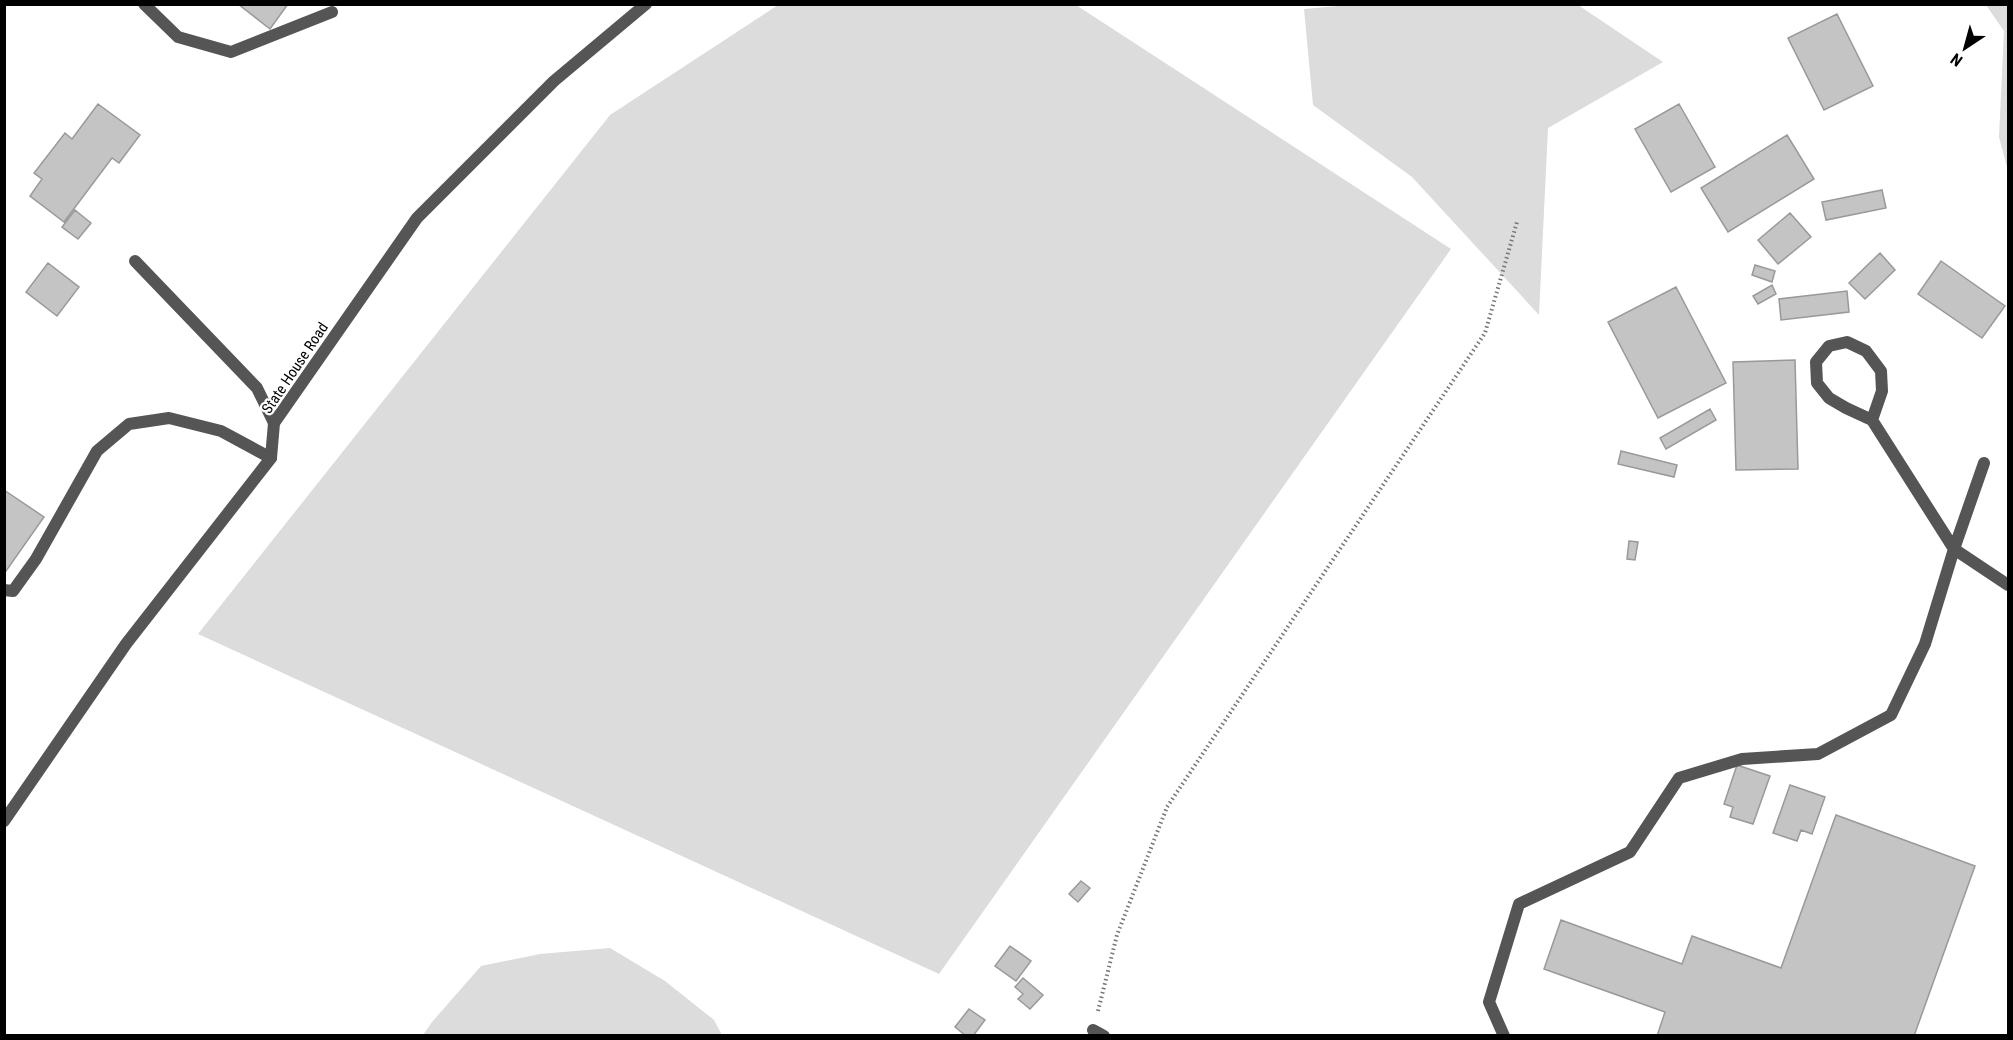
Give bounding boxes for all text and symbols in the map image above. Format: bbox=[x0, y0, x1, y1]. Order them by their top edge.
north arrow bbox=[1935, 18, 1995, 78]
text: N bbox=[1947, 49, 1966, 70]
street label: State House Road bbox=[258, 319, 332, 417]

